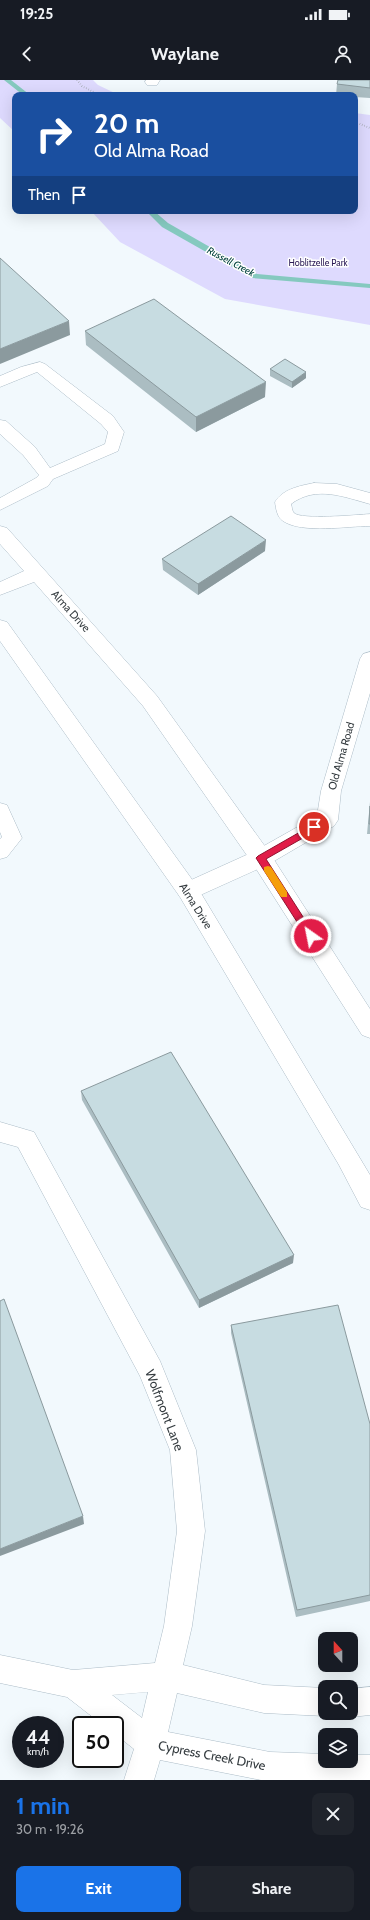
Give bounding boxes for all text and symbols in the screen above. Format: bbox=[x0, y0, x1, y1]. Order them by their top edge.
text: 19:25 bbox=[20, 5, 53, 23]
icon: back bbox=[16, 43, 38, 65]
text: Waylane bbox=[151, 43, 219, 65]
icon: person bbox=[332, 43, 354, 65]
text: 20 m bbox=[94, 106, 159, 140]
icon: right bbox=[28, 108, 80, 160]
text: Old Alma Road bbox=[94, 140, 209, 162]
icon: arrive bbox=[68, 184, 90, 206]
text: Then bbox=[28, 186, 60, 204]
water label: Russell Creek bbox=[205, 244, 257, 280]
park label: Hoblitzelle Park bbox=[288, 257, 348, 268]
street label: Alma Drive bbox=[49, 587, 94, 635]
street label: Old Alma Road bbox=[325, 720, 357, 792]
pin bbox=[297, 810, 331, 844]
icon: arrive bbox=[303, 816, 325, 838]
street label: Alma Drive bbox=[176, 881, 216, 932]
position arrow bbox=[290, 915, 332, 957]
street label: Wolfmont Lane bbox=[142, 1367, 188, 1453]
north arrow bbox=[318, 1632, 358, 1672]
map controls bbox=[318, 1632, 358, 1768]
button: search bbox=[318, 1680, 358, 1720]
speed limit sign: 50 bbox=[72, 1716, 124, 1768]
text: 44 bbox=[26, 1725, 50, 1749]
button: layers bbox=[318, 1728, 358, 1768]
street label: Cypress Creek Drive bbox=[157, 1737, 267, 1773]
text: km/h bbox=[27, 1745, 49, 1758]
text: 1 min bbox=[16, 1791, 70, 1820]
button: close bbox=[312, 1793, 354, 1835]
text: 30 m · 19:26 bbox=[16, 1821, 84, 1837]
button: Exit bbox=[16, 1866, 181, 1912]
button: Share bbox=[189, 1866, 354, 1912]

